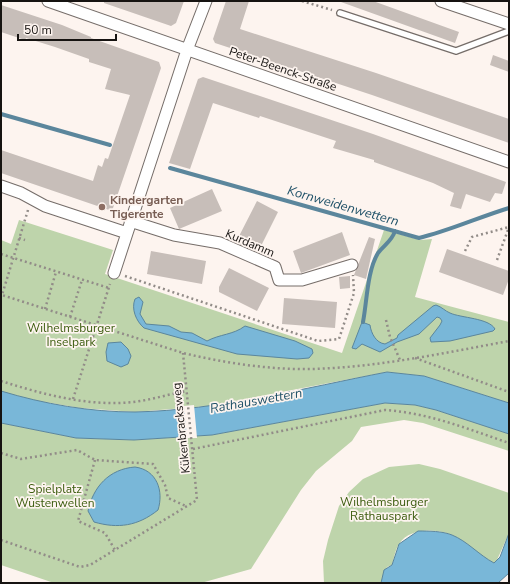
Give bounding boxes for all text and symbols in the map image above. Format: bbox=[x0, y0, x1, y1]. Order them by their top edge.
scale bar bbox=[18, 16, 116, 42]
text: 50 m bbox=[24, 22, 52, 38]
street label: Peter-Beenck-Straße bbox=[227, 43, 339, 95]
water label: Kornweidenwettern bbox=[285, 181, 401, 231]
place label: Kindergarten Tigerente bbox=[110, 192, 183, 222]
marker: Kindergarten Tigerente bbox=[97, 202, 107, 212]
street label: Kurdamm bbox=[223, 225, 277, 261]
park label: Wilhelmsburger Inselpark bbox=[27, 320, 116, 350]
street label: Kükenbracksweg bbox=[168, 382, 194, 474]
water label: Rathauswettern bbox=[208, 384, 304, 418]
park label: Spielplatz Wüstenwellen bbox=[16, 481, 94, 511]
park label: Wilhelmsburger Rathauspark bbox=[340, 494, 429, 524]

